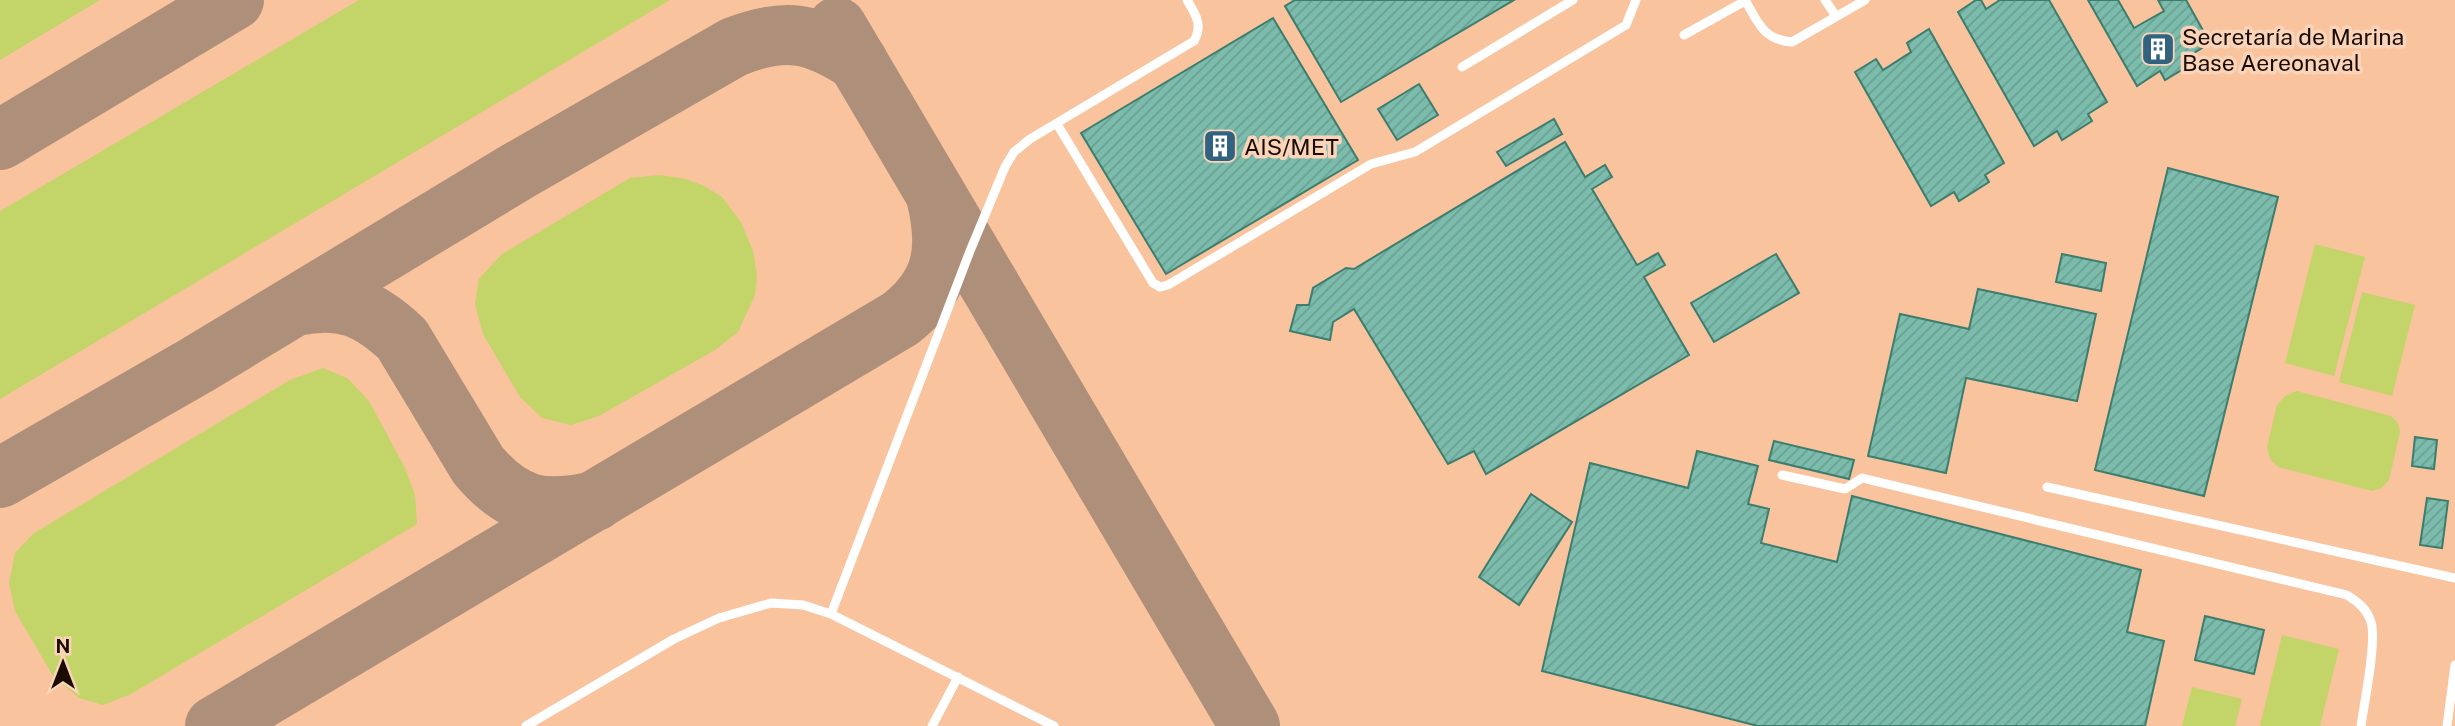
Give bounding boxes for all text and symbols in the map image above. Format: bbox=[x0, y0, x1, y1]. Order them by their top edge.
place label: Secretaría de Marina Base Aereonaval bbox=[2182, 23, 2404, 76]
building icon: Secretaría de Marina Base Aereonaval bbox=[2139, 30, 2177, 68]
building icon: AIS/MET bbox=[1201, 127, 1239, 165]
place label: AIS/MET bbox=[1244, 133, 1339, 160]
north arrow bbox=[28, 628, 98, 698]
text: N bbox=[56, 635, 70, 657]

